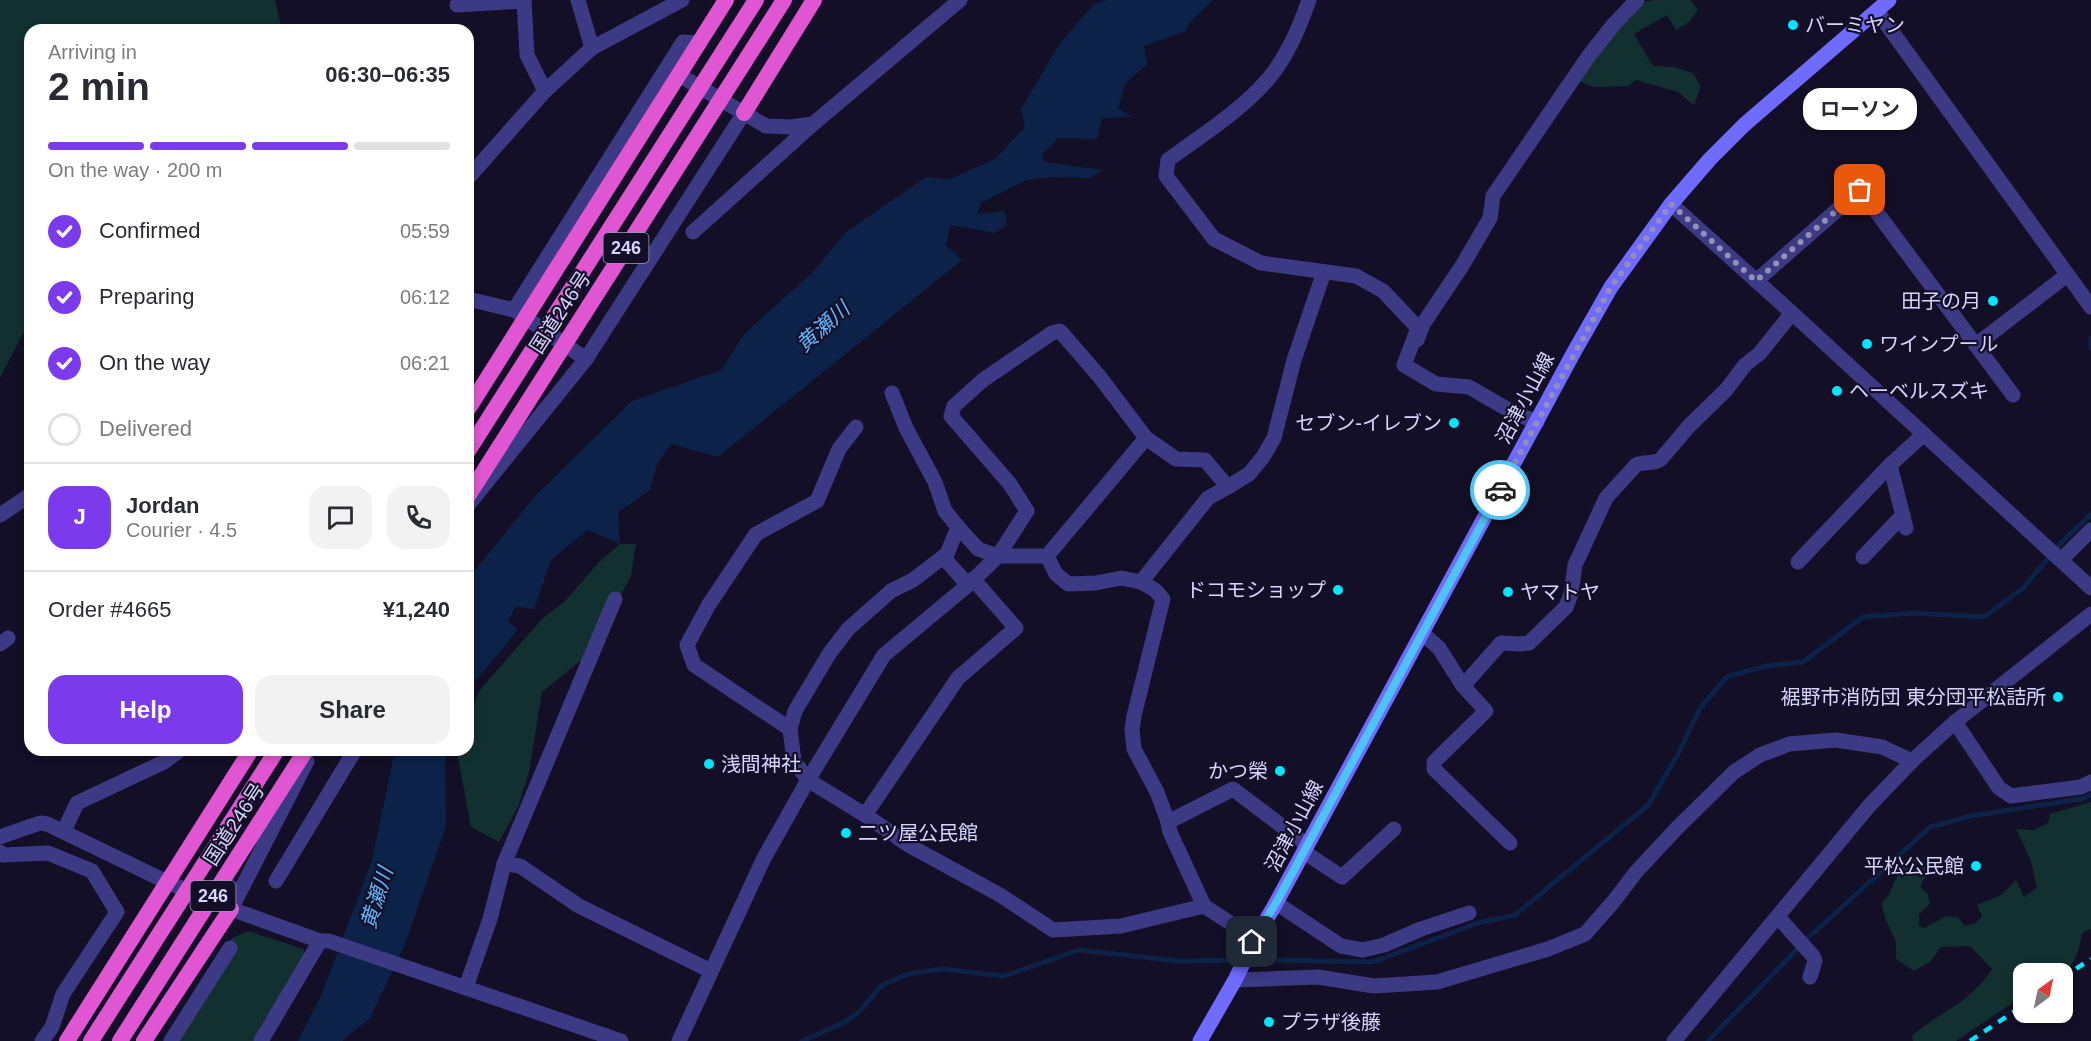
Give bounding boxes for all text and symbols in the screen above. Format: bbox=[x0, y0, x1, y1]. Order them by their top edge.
place label: バーミヤン bbox=[1805, 14, 1905, 36]
marker: バーミヤン bbox=[1786, 18, 1800, 32]
text: Arriving in bbox=[48, 41, 137, 63]
text: 06:30–06:35 bbox=[325, 62, 450, 87]
text: 2 min bbox=[48, 65, 150, 108]
callout: ローソン bbox=[1803, 88, 1917, 130]
text: ローソン bbox=[1820, 98, 1900, 120]
text: On the way · 200 m bbox=[48, 159, 223, 181]
pin bbox=[1834, 164, 1885, 215]
icon: bag bbox=[1843, 173, 1876, 206]
icon: check bbox=[48, 215, 81, 248]
text: Confirmed bbox=[99, 218, 200, 243]
text: 05:59 bbox=[400, 220, 450, 242]
road number: 246 bbox=[604, 233, 648, 263]
street label: 国道246号 bbox=[525, 267, 595, 357]
icon: check bbox=[48, 281, 81, 314]
text: Preparing bbox=[99, 284, 194, 309]
text: 06:12 bbox=[400, 286, 450, 308]
place label: 田子の月 bbox=[1901, 290, 1981, 312]
marker: 田子の月 bbox=[1986, 294, 2000, 308]
water label: 黄瀬川 bbox=[792, 296, 855, 356]
place label: ワインプール bbox=[1879, 333, 1998, 355]
marker: ワインプール bbox=[1860, 337, 1874, 351]
icon: check bbox=[48, 347, 81, 380]
street label: 沼津小山線 bbox=[1492, 349, 1558, 447]
text: On the way bbox=[99, 350, 210, 375]
text: 06:21 bbox=[400, 352, 450, 374]
place label: ヘーベルスズキ bbox=[1849, 380, 1989, 402]
marker: ヘーベルスズキ bbox=[1830, 384, 1844, 398]
place label: セブン-イレブン bbox=[1295, 412, 1442, 434]
text: Delivered bbox=[99, 416, 192, 441]
marker: セブン-イレブン bbox=[1447, 416, 1461, 430]
courier bbox=[1470, 460, 1530, 520]
icon: car bbox=[1484, 474, 1517, 507]
button: chat bbox=[309, 486, 372, 549]
button: phone bbox=[387, 486, 450, 549]
text: Jordan bbox=[126, 493, 199, 518]
text: J bbox=[73, 504, 86, 529]
text: Courier · 4.5 bbox=[126, 519, 237, 541]
place label: ドコモショップ bbox=[1186, 579, 1326, 601]
place label: ヤマトヤ bbox=[1520, 581, 1600, 603]
marker: ドコモショップ bbox=[1331, 583, 1345, 597]
marker: ヤマトヤ bbox=[1501, 585, 1515, 599]
text: Order #4665 bbox=[48, 597, 172, 622]
text: ¥1,240 bbox=[383, 597, 450, 622]
button: Help bbox=[48, 675, 243, 744]
button: Share bbox=[255, 675, 450, 744]
place label: 裾野市消防団 東分団平松詰所 bbox=[1780, 686, 2046, 708]
marker: 裾野市消防団 東分団平松詰所 bbox=[2051, 690, 2065, 704]
place label: 浅間神社 bbox=[721, 753, 801, 775]
marker: 浅間神社 bbox=[702, 757, 716, 771]
place label: かつ榮 bbox=[1208, 760, 1268, 782]
marker: かつ榮 bbox=[1273, 764, 1287, 778]
street label: 沼津小山線 bbox=[1261, 777, 1327, 875]
street label: 国道246号 bbox=[199, 779, 269, 869]
place label: 二ツ屋公民館 bbox=[858, 822, 978, 844]
marker: 二ツ屋公民館 bbox=[839, 826, 853, 840]
place label: 平松公民館 bbox=[1864, 855, 1964, 877]
marker: 平松公民館 bbox=[1969, 859, 1983, 873]
water label: 黄瀬川 bbox=[356, 862, 397, 931]
road number: 246 bbox=[190, 881, 236, 911]
pin bbox=[1226, 916, 1277, 967]
icon: home bbox=[1235, 925, 1268, 958]
north arrow bbox=[2013, 963, 2073, 1023]
map controls bbox=[2013, 963, 2073, 1023]
place label: プラザ後藤 bbox=[1281, 1011, 1381, 1033]
marker: プラザ後藤 bbox=[1262, 1015, 1276, 1029]

